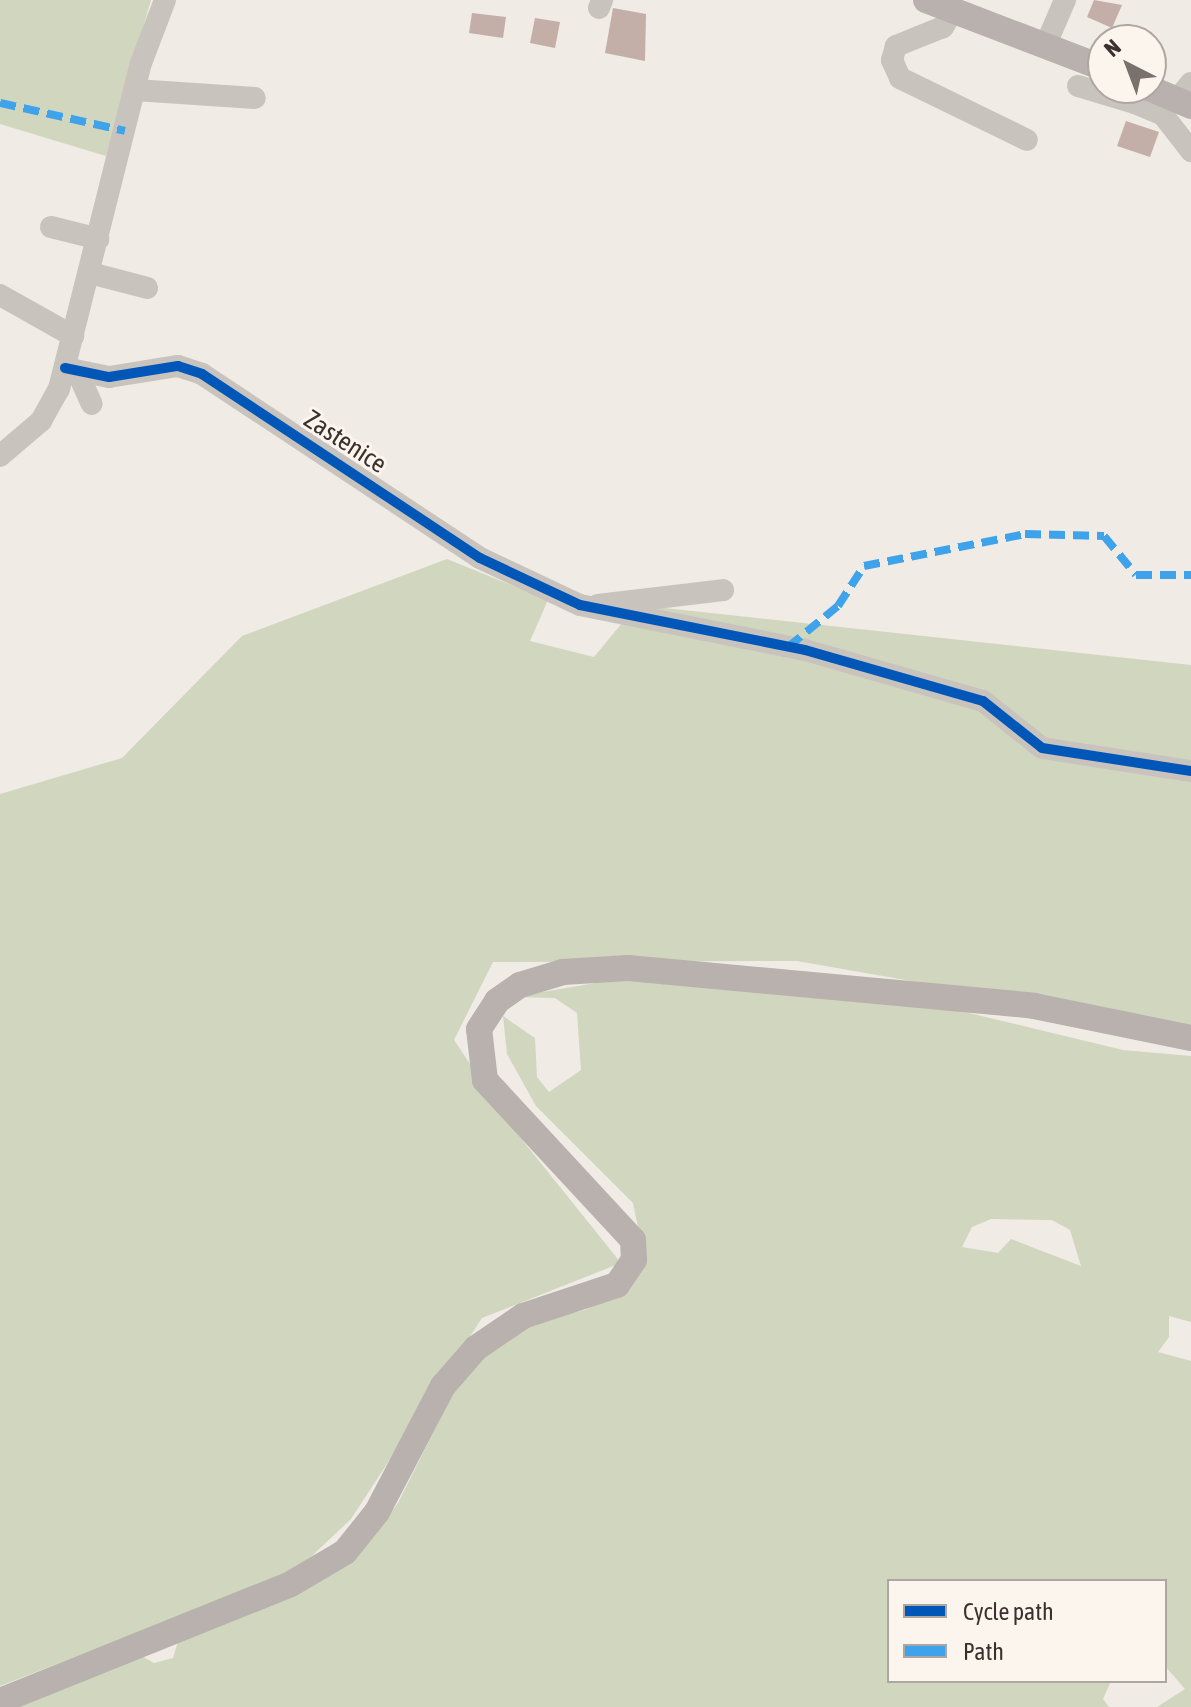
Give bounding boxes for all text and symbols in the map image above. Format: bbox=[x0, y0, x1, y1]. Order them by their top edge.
north arrow bbox=[1087, 24, 1167, 104]
text: N bbox=[1099, 34, 1126, 62]
street label: Zastenice bbox=[298, 404, 392, 480]
legend bbox=[887, 1579, 1167, 1683]
text: Cycle path bbox=[963, 1598, 1054, 1625]
text: Path bbox=[963, 1638, 1004, 1665]

